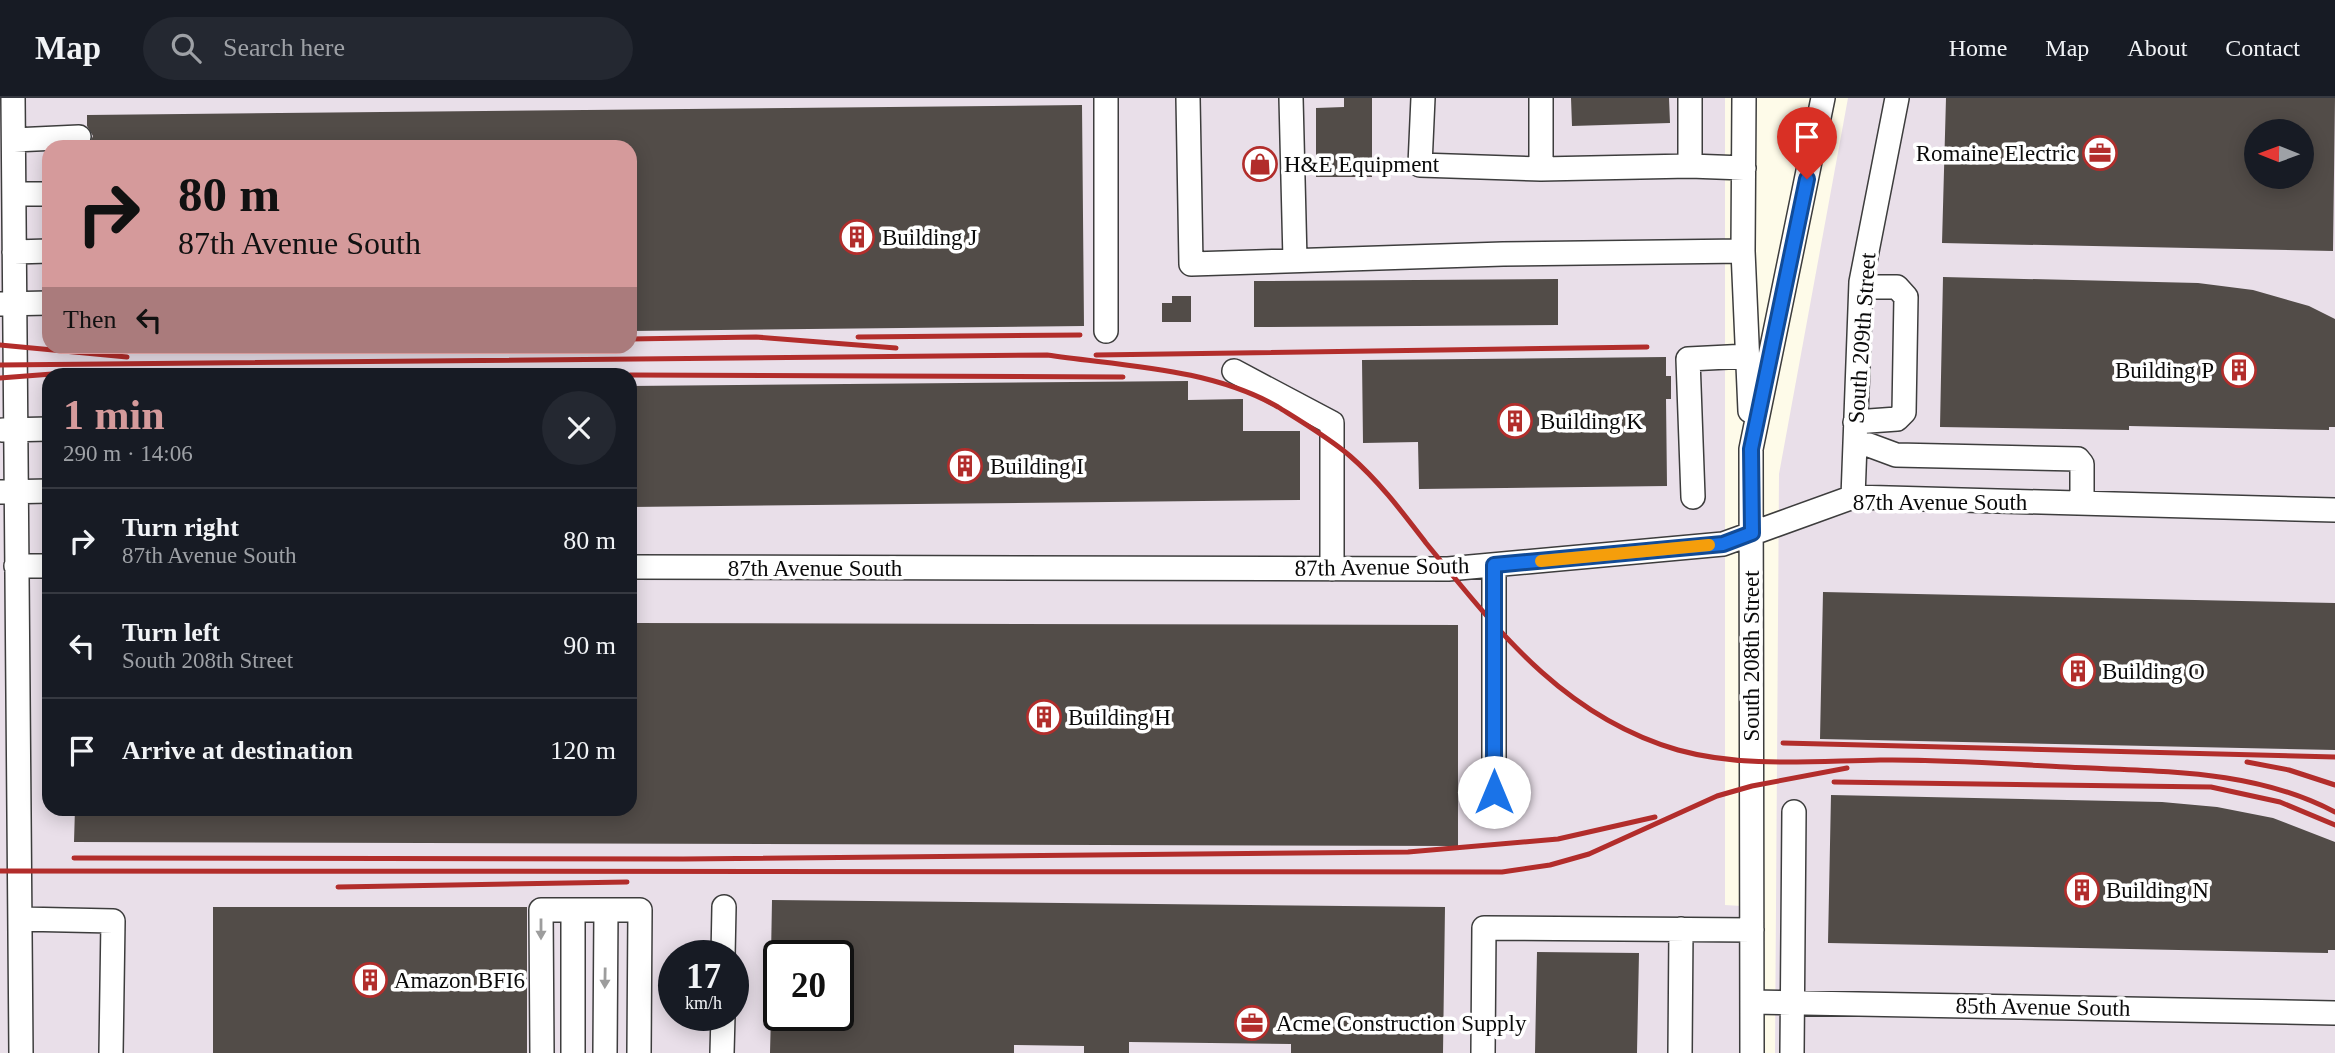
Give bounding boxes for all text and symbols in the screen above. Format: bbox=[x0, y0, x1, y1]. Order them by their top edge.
search box bbox=[143, 17, 633, 80]
icon: search bbox=[167, 29, 205, 67]
text: Map bbox=[35, 30, 101, 66]
text: Search here bbox=[223, 33, 345, 62]
text: Home bbox=[1949, 35, 2007, 61]
text: Map bbox=[2045, 35, 2089, 61]
text: About bbox=[2127, 35, 2187, 61]
text: Contact bbox=[2225, 35, 2300, 61]
pin bbox=[1777, 107, 1837, 179]
icon: arrive bbox=[1788, 118, 1826, 156]
north arrow bbox=[2244, 119, 2314, 189]
map controls bbox=[2244, 119, 2314, 189]
office icon: Romaine Electric bbox=[2081, 134, 2119, 172]
place label: Romaine Electric bbox=[1916, 141, 2076, 166]
shop icon: H&E Equipment bbox=[1241, 145, 1279, 183]
place label: H&E Equipment bbox=[1284, 152, 1440, 177]
text: 80 m bbox=[178, 167, 280, 222]
icon: right bbox=[63, 168, 154, 259]
building icon: Building J bbox=[838, 218, 876, 256]
text: 87th Avenue South bbox=[178, 225, 421, 261]
place label: Building J bbox=[882, 225, 977, 250]
street label: South 209th Street bbox=[1844, 251, 1880, 424]
icon: left bbox=[130, 301, 168, 339]
text: Then bbox=[63, 305, 116, 334]
building icon: Building P bbox=[2220, 351, 2258, 389]
place label: Building P bbox=[2115, 358, 2214, 383]
button: close bbox=[542, 391, 616, 465]
text: 1 min bbox=[63, 392, 165, 438]
building icon: Building K bbox=[1496, 402, 1534, 440]
place label: Building K bbox=[1540, 409, 1643, 434]
text: 290 m · 14:06 bbox=[63, 441, 193, 466]
building icon: Building I bbox=[946, 447, 984, 485]
place label: Building I bbox=[990, 454, 1084, 479]
street label: 87th Avenue South bbox=[1853, 490, 2028, 515]
text: Turn right bbox=[122, 513, 239, 542]
icon: right bbox=[63, 522, 101, 560]
text: 80 m bbox=[563, 526, 616, 555]
text: 87th Avenue South bbox=[122, 543, 297, 568]
street label: 87th Avenue South bbox=[1294, 553, 1470, 581]
street label: 87th Avenue South bbox=[728, 556, 903, 581]
street label: South 208th Street bbox=[1739, 570, 1764, 742]
text: Turn left bbox=[122, 618, 220, 647]
icon: left bbox=[63, 627, 101, 665]
text: 90 m bbox=[563, 631, 616, 660]
text: South 208th Street bbox=[122, 648, 293, 673]
building icon: Building O bbox=[2059, 652, 2097, 690]
place label: Building O bbox=[2102, 659, 2205, 684]
building icon: Building H bbox=[1025, 698, 1063, 736]
place label: Building H bbox=[1068, 705, 1171, 730]
icon: arrive bbox=[63, 732, 101, 770]
text: Arrive at destination bbox=[122, 736, 353, 765]
text: 120 m bbox=[550, 736, 616, 765]
position arrow bbox=[1457, 755, 1531, 829]
building icon: Building N bbox=[2063, 871, 2101, 909]
place label: Building N bbox=[2106, 878, 2209, 903]
one-way arrow bbox=[535, 918, 547, 940]
speed limit sign: 20 bbox=[763, 940, 854, 1031]
text: 17 bbox=[686, 957, 721, 996]
building icon: Amazon BFI6 bbox=[351, 961, 389, 999]
one-way arrow bbox=[600, 967, 611, 989]
place label: Amazon BFI6 bbox=[394, 968, 525, 993]
text: km/h bbox=[685, 993, 722, 1013]
street label: 85th Avenue South bbox=[1955, 993, 2131, 1021]
office icon: Acme Construction Supply bbox=[1233, 1004, 1271, 1042]
place label: Acme Construction Supply bbox=[1276, 1011, 1527, 1036]

